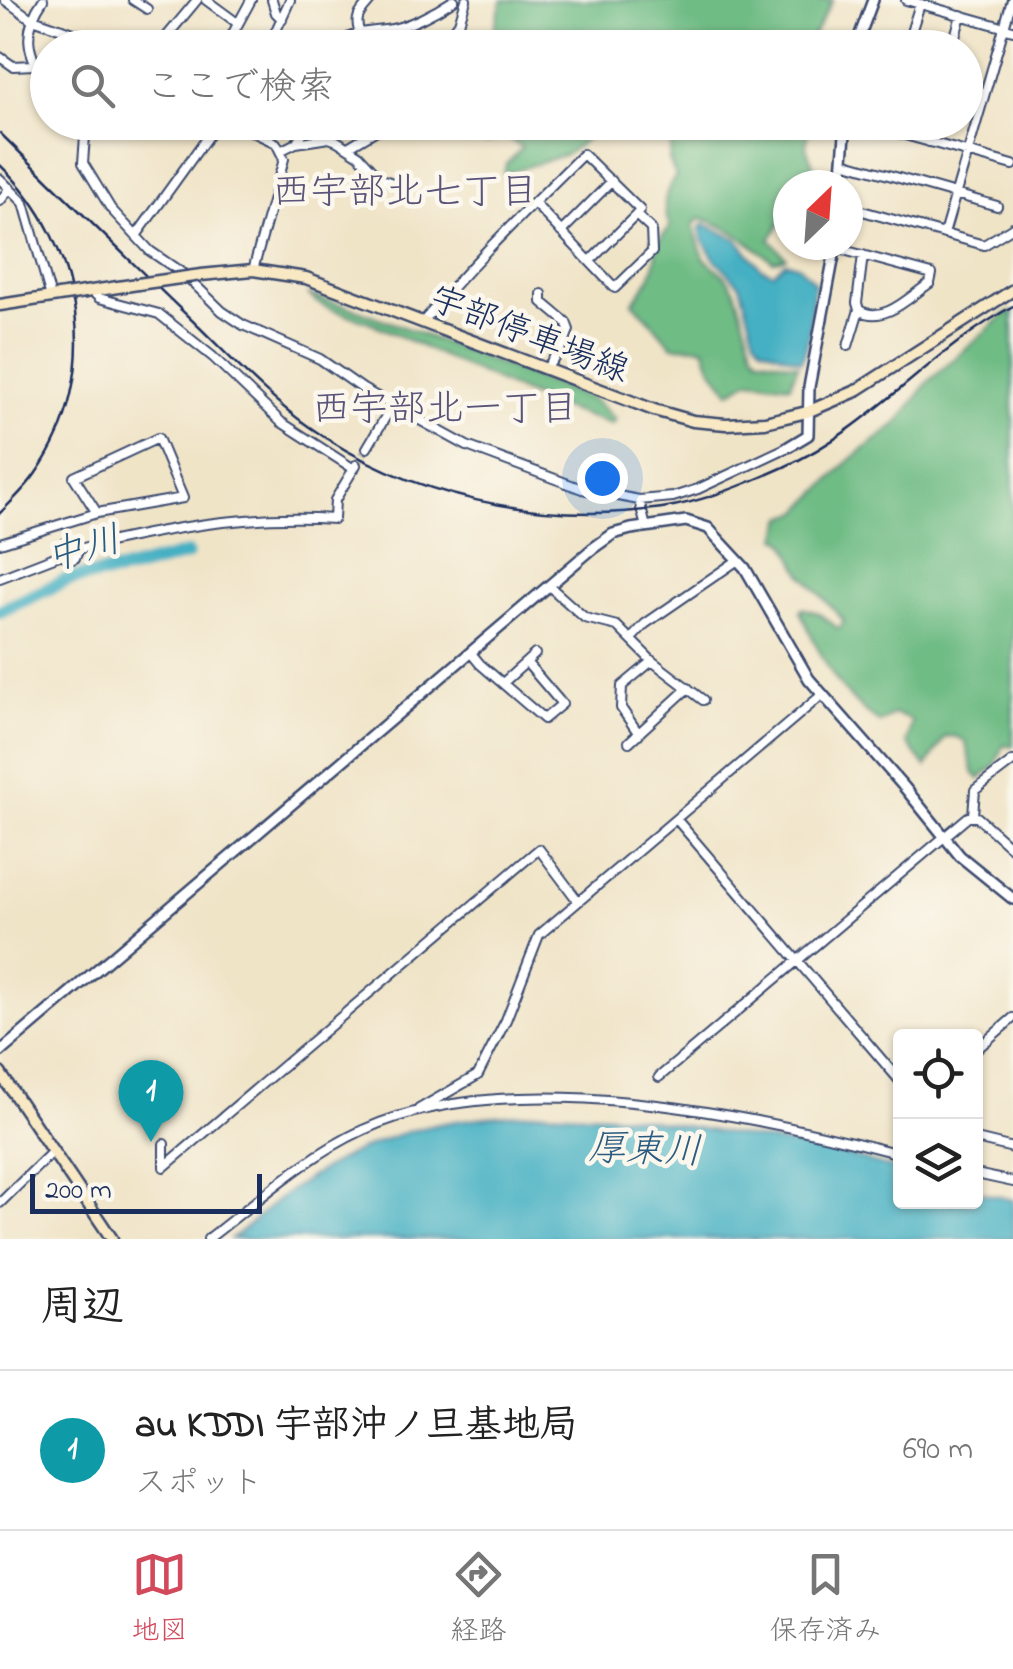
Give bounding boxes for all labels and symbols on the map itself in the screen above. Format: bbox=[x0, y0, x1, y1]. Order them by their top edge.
district label: 西宇部北七丁目 bbox=[272, 166, 538, 222]
north arrow bbox=[773, 170, 863, 260]
street label: 宇部停車場線 bbox=[422, 275, 636, 398]
district label: 西宇部北一丁目 bbox=[312, 383, 578, 439]
your location bbox=[577, 453, 628, 504]
water label: 中川 bbox=[40, 513, 128, 588]
pin: 1 bbox=[118, 1060, 184, 1142]
water label: 厚東川 bbox=[587, 1122, 703, 1182]
scale bar bbox=[30, 1169, 262, 1214]

